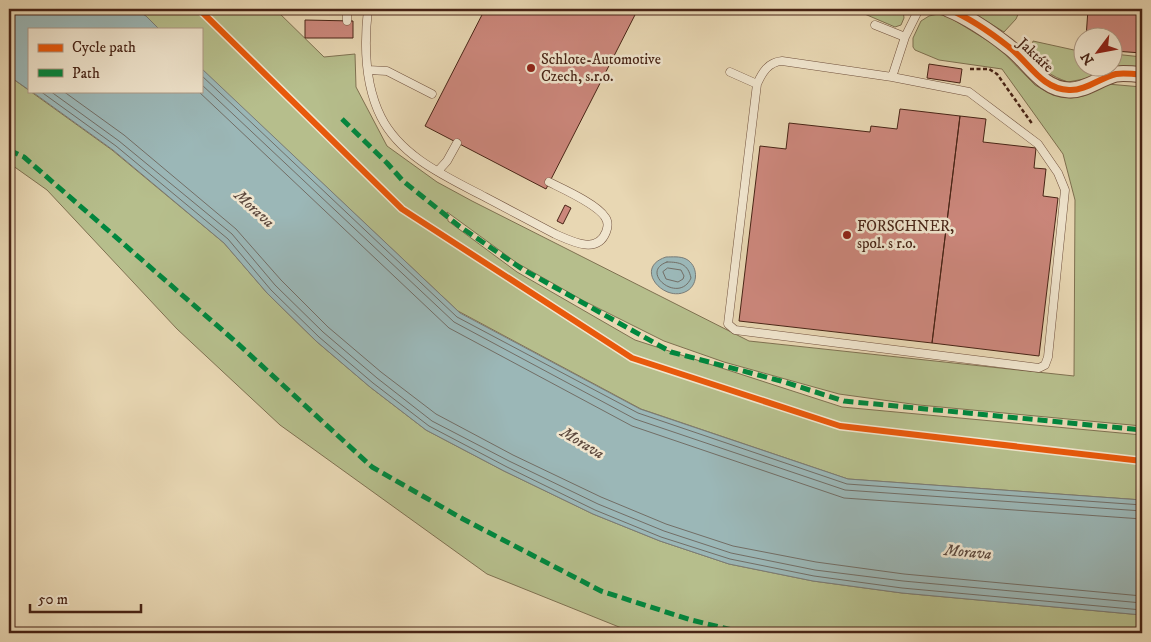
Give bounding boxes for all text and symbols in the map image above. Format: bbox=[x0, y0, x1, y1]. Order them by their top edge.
legend bbox=[28, 28, 202, 92]
north arrow bbox=[1074, 28, 1124, 78]
street label: Jaktáře bbox=[1012, 33, 1058, 77]
text: Cycle path bbox=[72, 38, 136, 57]
text: N bbox=[1077, 48, 1099, 68]
place label: Schlote-Automotive Czech, s.r.o. bbox=[541, 50, 661, 86]
marker: Schlote-Automotive Czech, s.r.o. bbox=[525, 62, 537, 74]
text: Path bbox=[72, 64, 100, 83]
water label: Morava bbox=[229, 185, 279, 232]
place label: FORSCHNER, spol. s r.o. bbox=[857, 217, 954, 253]
marker: FORSCHNER, spol. s r.o. bbox=[841, 229, 853, 241]
water label: Morava bbox=[556, 422, 608, 464]
water label: Morava bbox=[942, 540, 992, 564]
scale bar bbox=[30, 582, 141, 614]
text: 50 m bbox=[38, 590, 68, 609]

